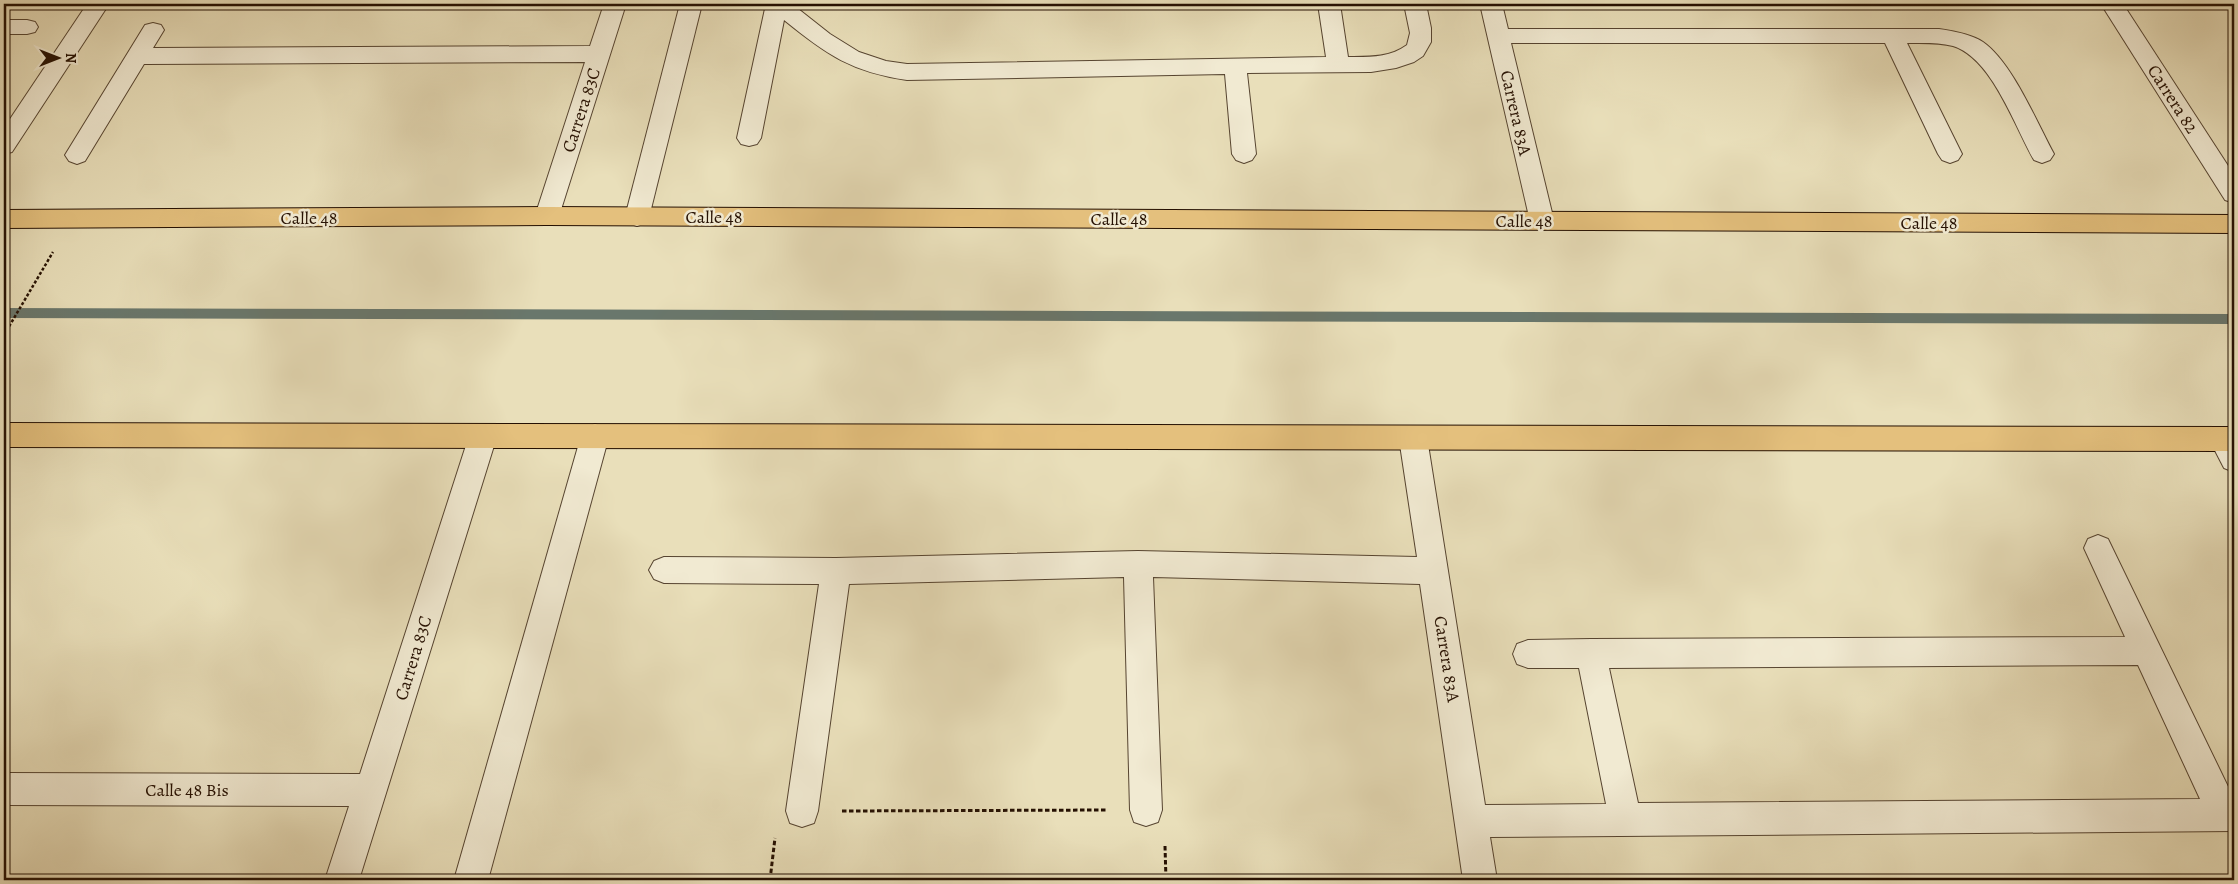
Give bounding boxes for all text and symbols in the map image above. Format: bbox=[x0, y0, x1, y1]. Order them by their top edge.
north arrow bbox=[32, 32, 82, 82]
text: N bbox=[61, 53, 80, 63]
street label: Carrera 82 bbox=[2142, 60, 2204, 138]
street label: Carrera 83C bbox=[556, 65, 606, 155]
street label: Carrera 83A bbox=[1495, 68, 1538, 158]
street label: Calle 48 bbox=[686, 205, 742, 229]
street label: Calle 48 bbox=[281, 206, 337, 230]
street label: Calle 48 bbox=[1091, 207, 1147, 231]
street label: Calle 48 bbox=[1496, 209, 1552, 233]
street label: Calle 48 bbox=[1901, 211, 1957, 235]
street label: Carrera 83C bbox=[389, 613, 437, 703]
street label: Carrera 83A bbox=[1428, 614, 1466, 704]
street label: Calle 48 Bis bbox=[145, 778, 229, 802]

